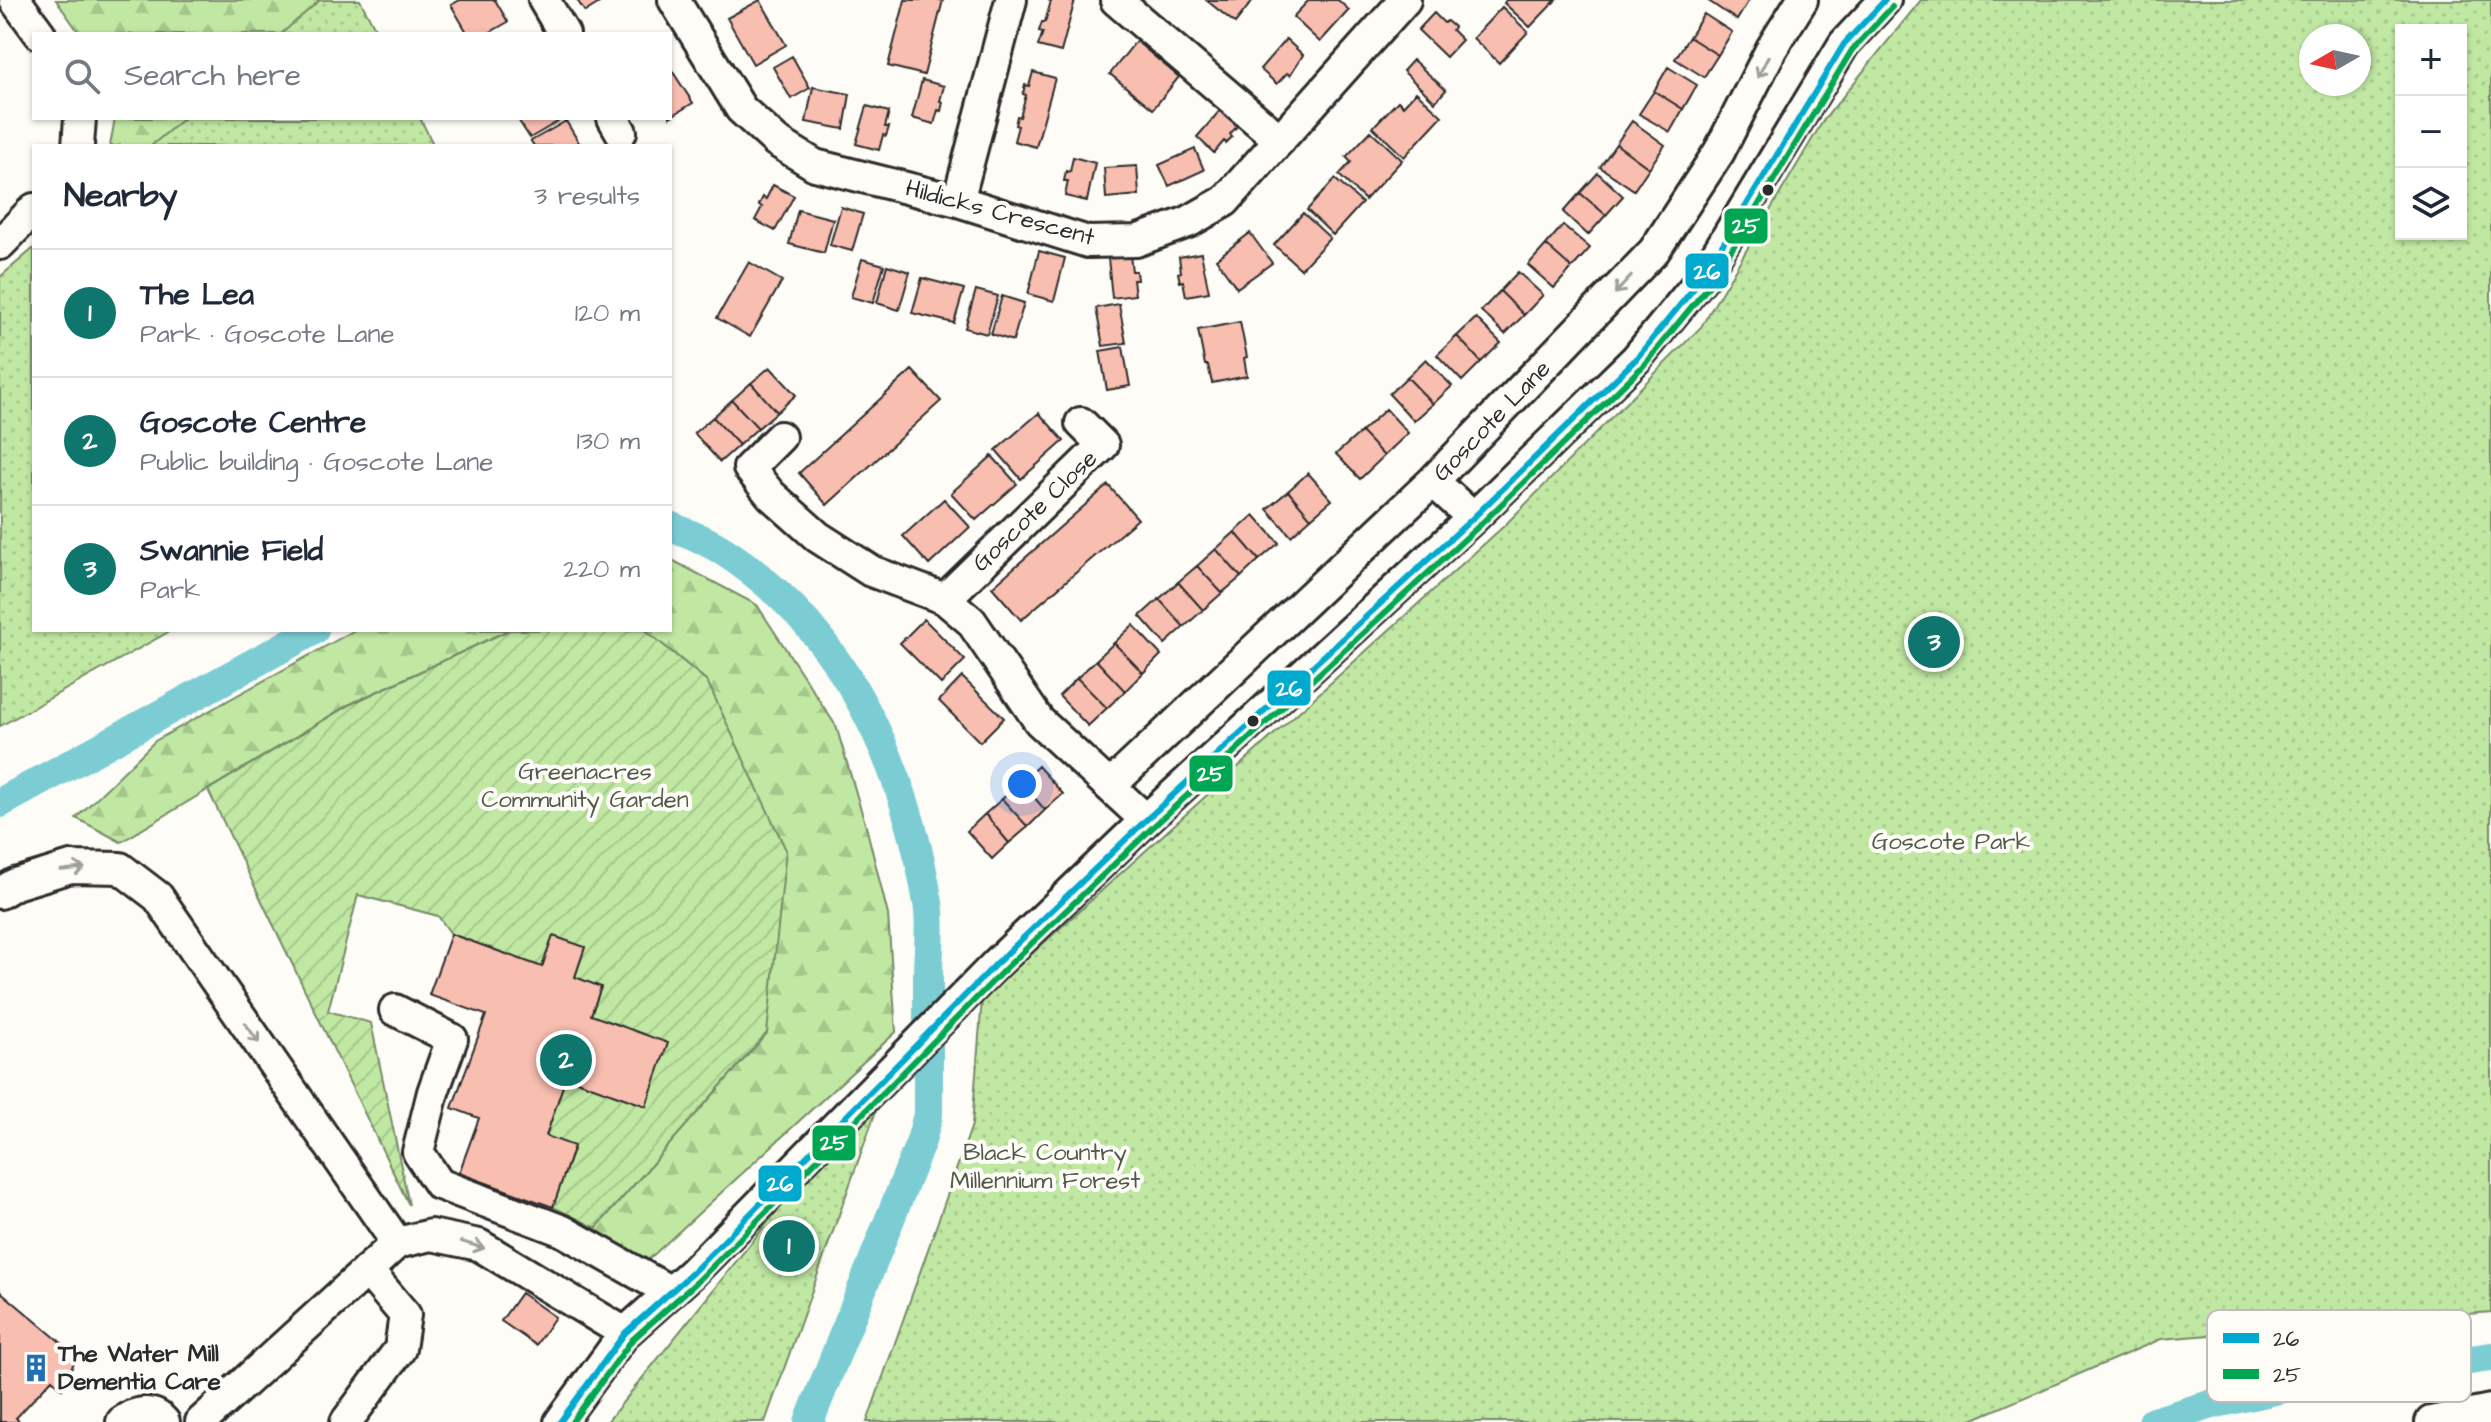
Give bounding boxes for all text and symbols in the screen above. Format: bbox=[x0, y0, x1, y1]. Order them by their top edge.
north arrow bbox=[2299, 24, 2371, 96]
map controls bbox=[2395, 24, 2467, 240]
button: + bbox=[2395, 24, 2467, 96]
search box bbox=[32, 32, 672, 120]
icon: search bbox=[60, 54, 104, 98]
text: Search here bbox=[124, 55, 301, 97]
one-way arrow bbox=[1754, 55, 1770, 79]
button: − bbox=[2395, 96, 2467, 168]
button: layers bbox=[2395, 168, 2467, 240]
street label: Hildicks Crescent bbox=[902, 171, 1099, 255]
text: Nearby bbox=[64, 172, 178, 220]
text: 3 results bbox=[534, 178, 640, 214]
unlabelled marker bbox=[1760, 182, 1776, 198]
line badge: 25 bbox=[1723, 207, 1769, 245]
text: 25 bbox=[1731, 211, 1761, 242]
line badge: 26 bbox=[1684, 252, 1730, 290]
text: 26 bbox=[1693, 257, 1720, 288]
text: The Lea bbox=[140, 274, 254, 316]
one-way arrow bbox=[1614, 274, 1632, 294]
text: 1 bbox=[88, 295, 92, 331]
text: 120 m bbox=[575, 295, 640, 331]
text: Park · Goscote Lane bbox=[140, 316, 395, 352]
street label: Goscote Lane bbox=[1425, 353, 1559, 489]
text: Goscote Centre bbox=[140, 402, 366, 444]
text: 2 bbox=[83, 423, 97, 459]
text: 130 m bbox=[576, 423, 640, 459]
street label: Goscote Close bbox=[965, 442, 1105, 580]
text: Public building · Goscote Lane bbox=[140, 444, 493, 480]
text: Swannie Field bbox=[140, 530, 323, 572]
text: 3 bbox=[83, 551, 97, 587]
text: 220 m bbox=[563, 551, 640, 587]
text: Park bbox=[140, 572, 200, 608]
pin: 3 bbox=[1908, 612, 1960, 672]
line badge: 26 bbox=[1266, 669, 1312, 707]
text: 26 bbox=[1275, 674, 1302, 705]
unlabelled marker bbox=[1245, 713, 1261, 729]
line badge: 25 bbox=[1188, 754, 1234, 793]
park label: Greenacres Community Garden bbox=[481, 755, 689, 818]
text: 25 bbox=[1196, 759, 1226, 790]
your location bbox=[1002, 764, 1042, 804]
park label: Goscote Park bbox=[1872, 825, 2031, 859]
one-way arrow bbox=[59, 861, 86, 876]
one-way arrow bbox=[244, 1021, 260, 1043]
pin: 2 bbox=[540, 1030, 592, 1090]
line badge: 25 bbox=[811, 1124, 857, 1162]
text: 25 bbox=[819, 1128, 849, 1159]
park label: Black Country Millennium Forest bbox=[950, 1136, 1140, 1198]
line badge: 26 bbox=[757, 1164, 803, 1203]
text: 26 bbox=[766, 1169, 793, 1200]
pin: 1 bbox=[763, 1216, 815, 1276]
one-way arrow bbox=[460, 1239, 485, 1253]
legend bbox=[2207, 1310, 2471, 1402]
text: 26 bbox=[2273, 1324, 2300, 1355]
place label: The Water Mill Dementia Care bbox=[57, 1337, 221, 1399]
building icon: The Water Mill Dementia Care bbox=[21, 1353, 51, 1383]
text: 25 bbox=[2273, 1360, 2302, 1391]

